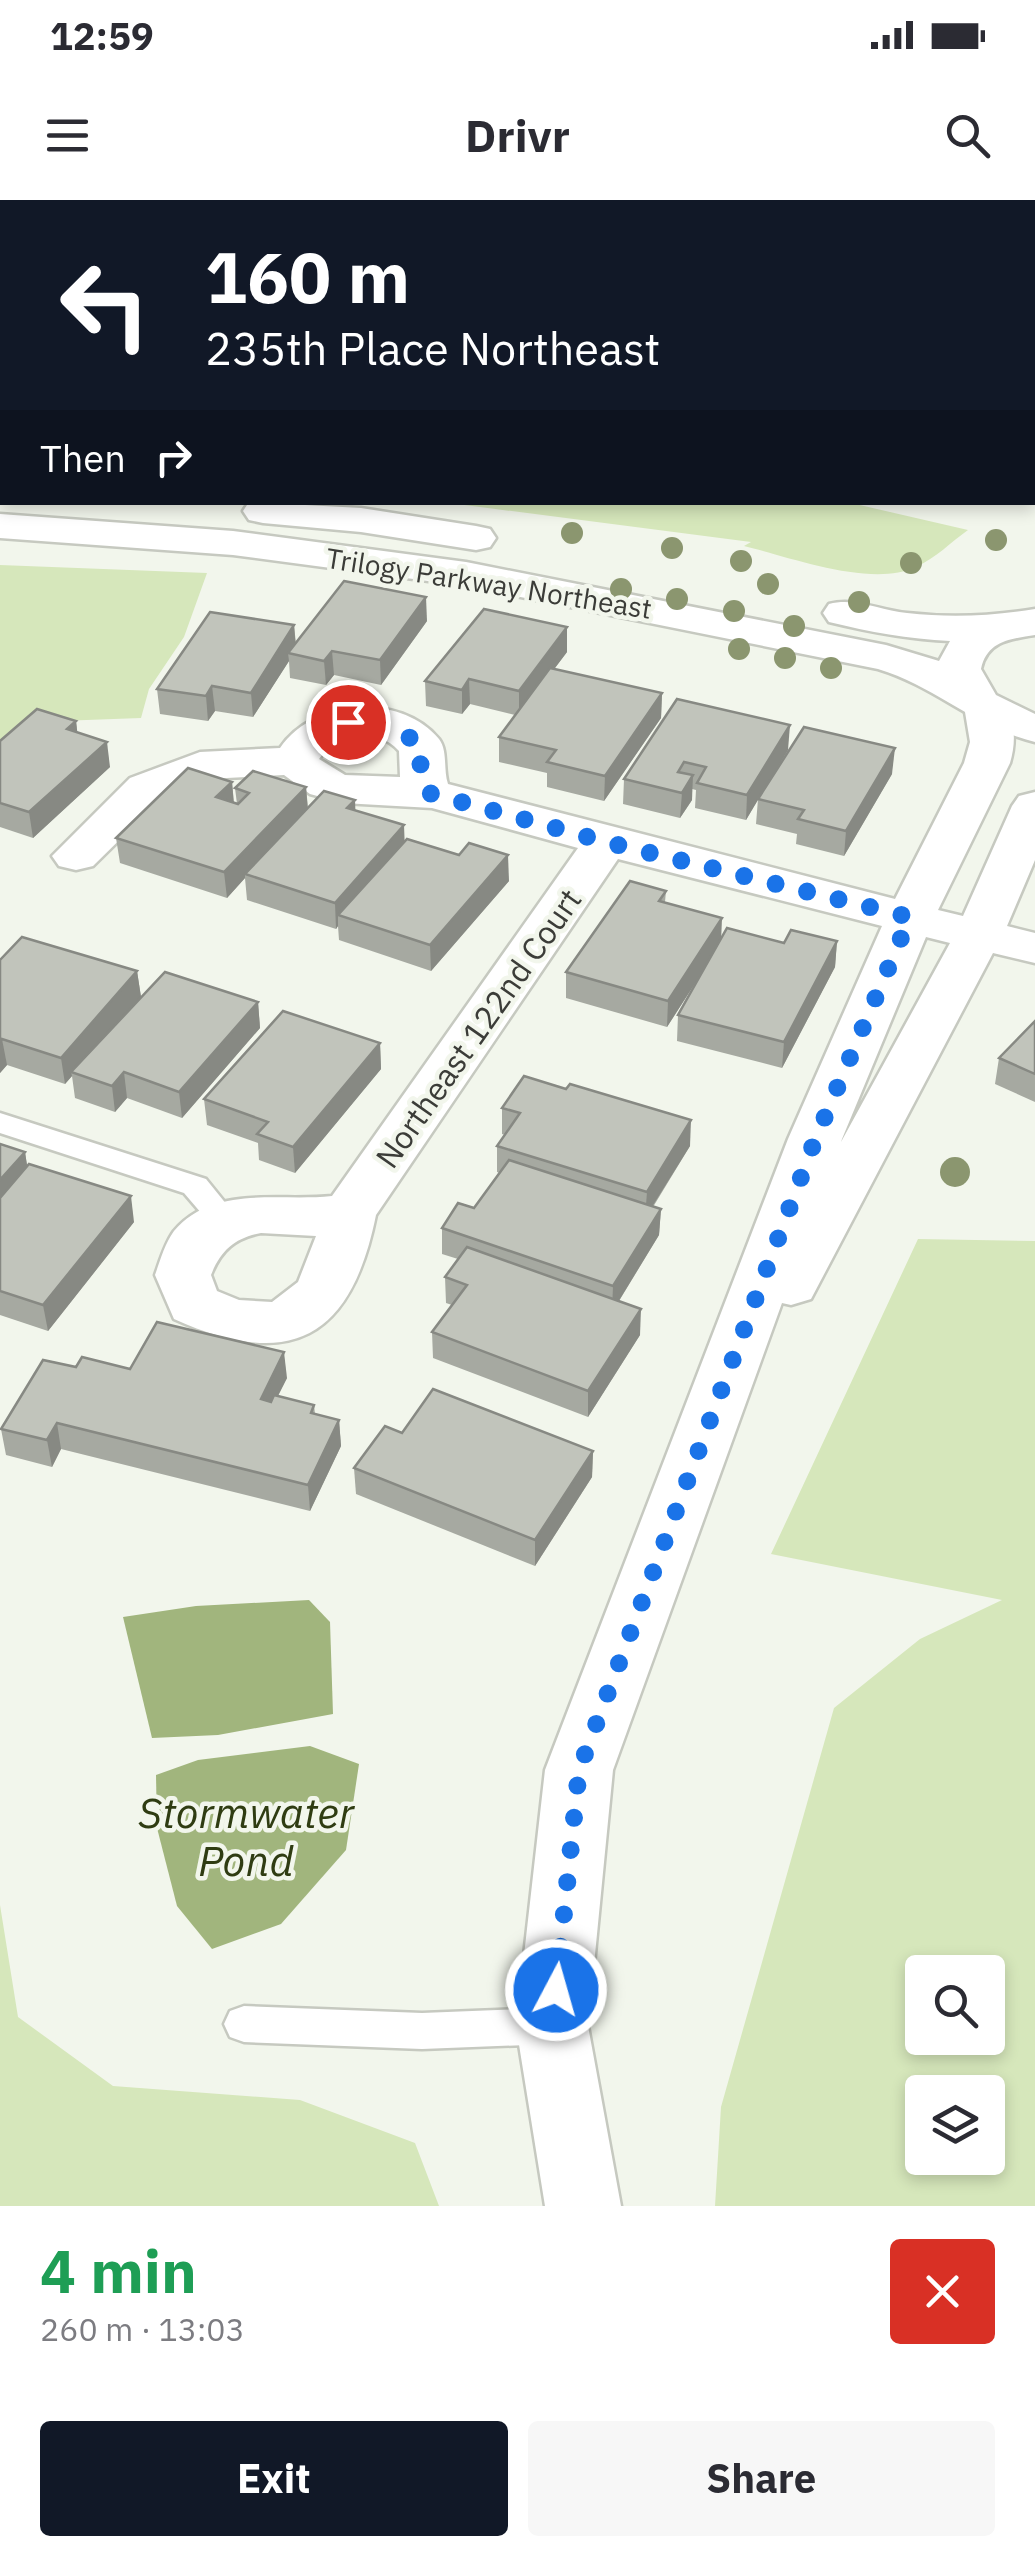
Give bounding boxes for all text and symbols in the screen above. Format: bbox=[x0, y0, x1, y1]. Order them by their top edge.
text: 12:59 bbox=[50, 11, 154, 60]
text: Drivr bbox=[465, 106, 570, 164]
icon: menu bbox=[40, 108, 95, 163]
icon: search bbox=[940, 108, 995, 163]
text: 160 m bbox=[205, 231, 410, 322]
icon: left bbox=[40, 240, 170, 370]
text: 235th Place Northeast bbox=[205, 319, 660, 377]
icon: right bbox=[146, 430, 201, 485]
text: Then bbox=[40, 433, 126, 482]
street label: Trilogy Parkway Northeast bbox=[323, 539, 655, 627]
pin bbox=[306, 680, 391, 765]
icon: arrive bbox=[321, 695, 376, 750]
street label: Northeast 122nd Court bbox=[366, 880, 590, 1176]
water label: Stormwater Pond bbox=[138, 1785, 356, 1888]
position arrow bbox=[504, 1938, 608, 2042]
map controls bbox=[905, 1955, 1005, 2175]
button: search bbox=[905, 1955, 1005, 2055]
button: layers bbox=[905, 2075, 1005, 2175]
text: 4 min bbox=[40, 2231, 197, 2310]
button: close bbox=[890, 2239, 995, 2344]
text: 260 m · 13:03 bbox=[40, 2308, 245, 2350]
button: Exit bbox=[40, 2421, 508, 2536]
button: Share bbox=[528, 2421, 995, 2536]

